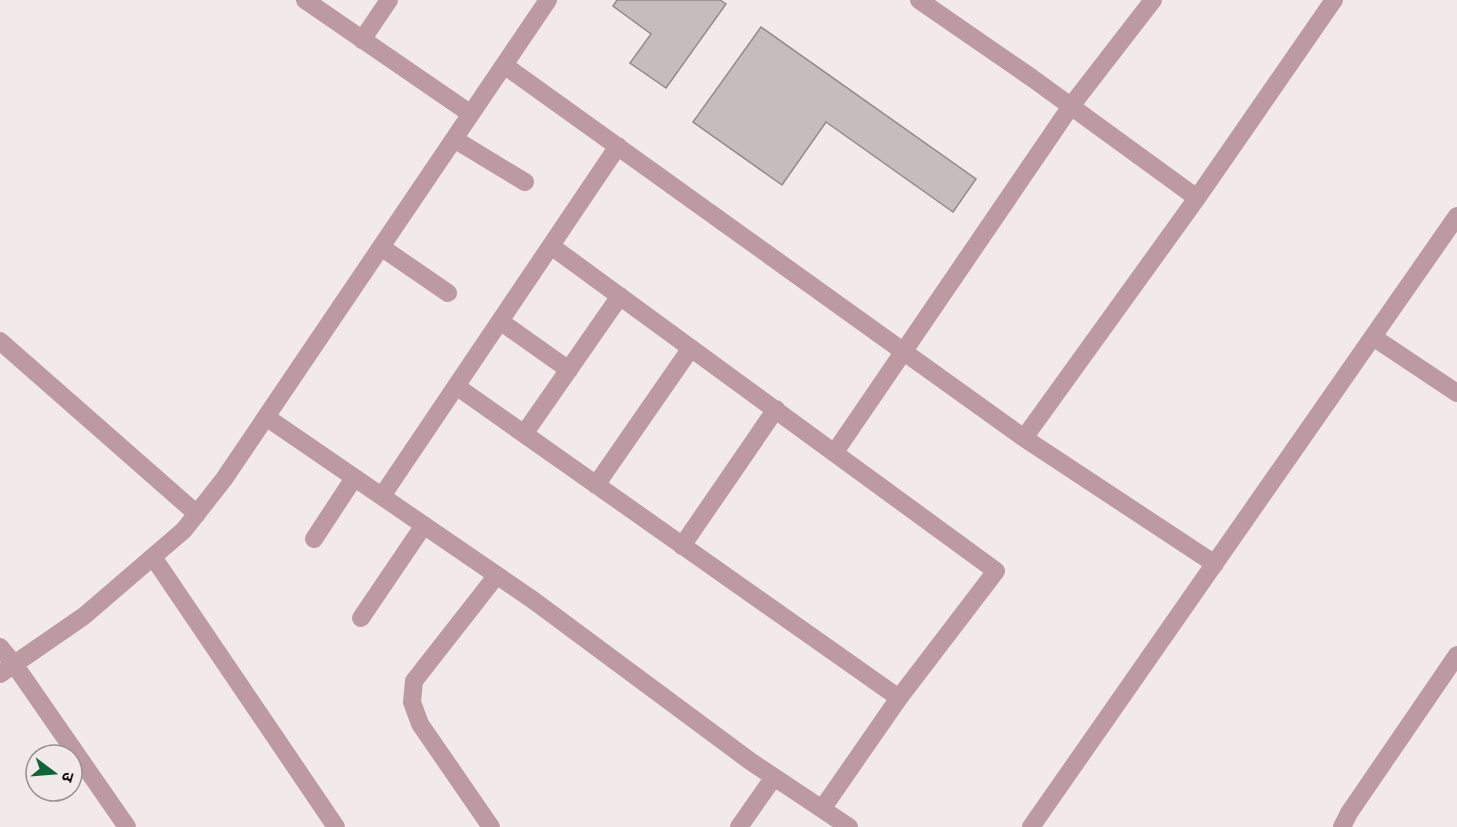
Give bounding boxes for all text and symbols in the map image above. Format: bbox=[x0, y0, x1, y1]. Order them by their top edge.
north arrow bbox=[24, 743, 84, 803]
text: उ bbox=[58, 770, 77, 784]

